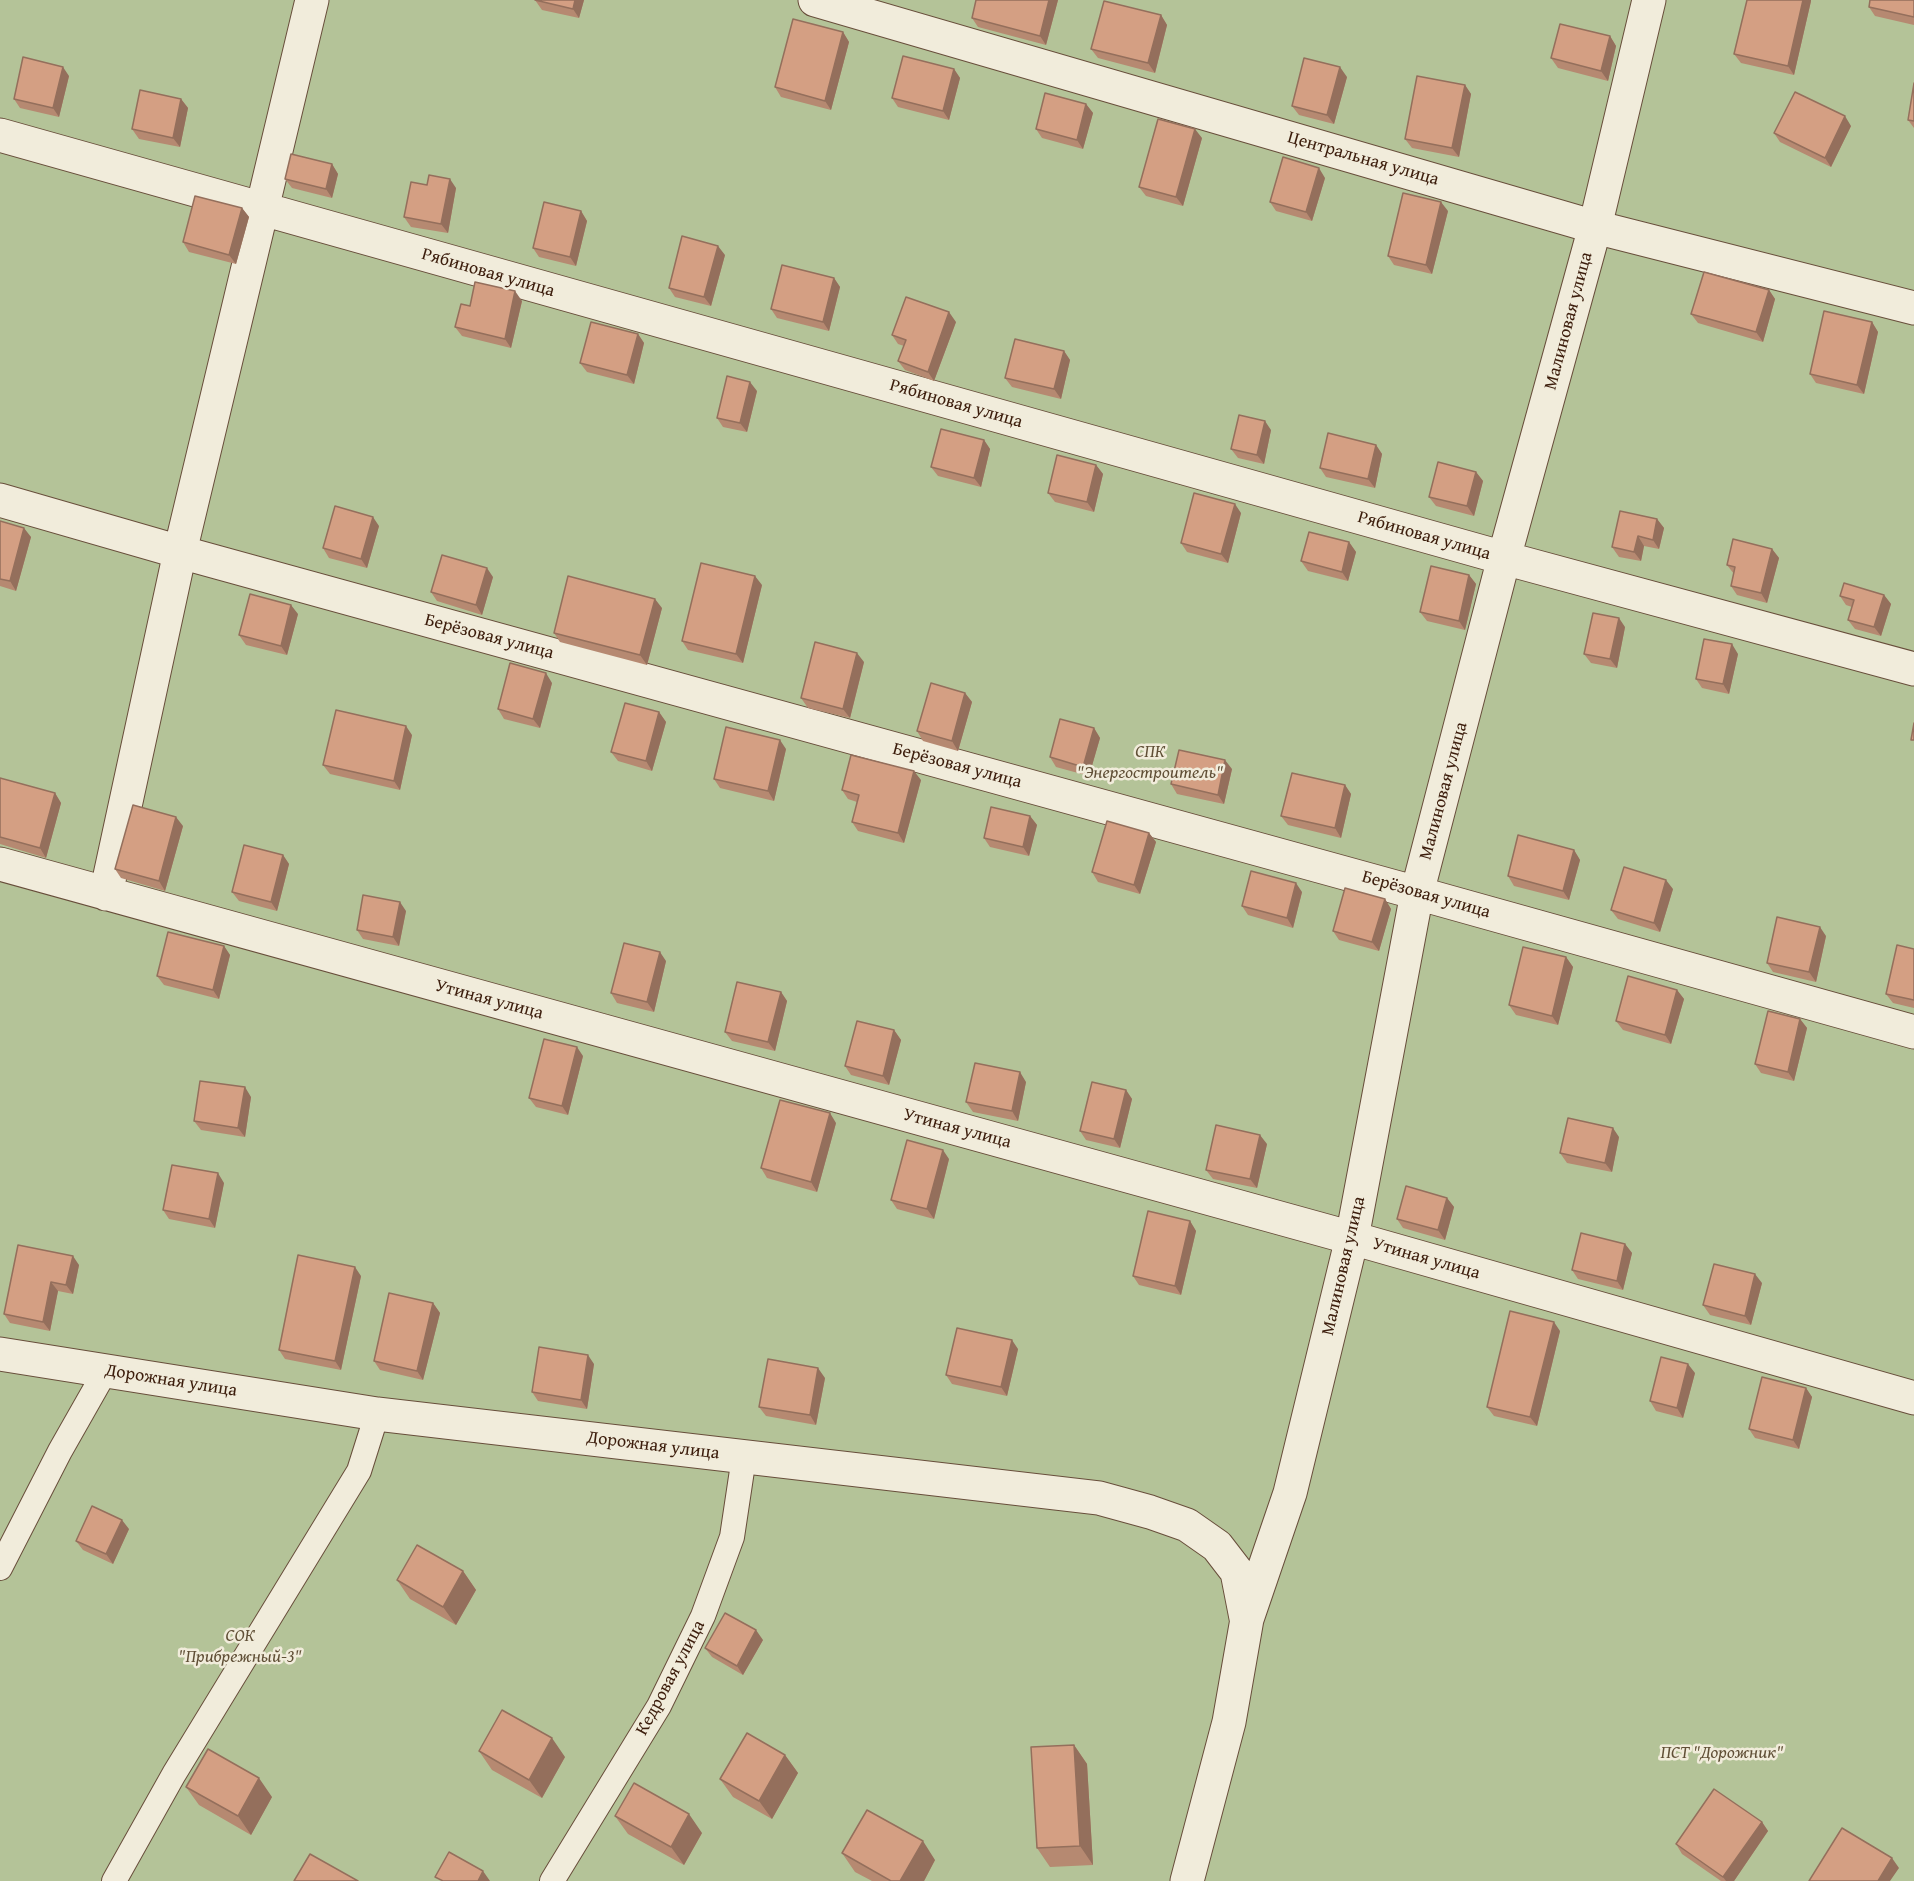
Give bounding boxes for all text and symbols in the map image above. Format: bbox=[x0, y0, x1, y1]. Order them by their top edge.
street label: Центральная улица bbox=[1285, 127, 1441, 191]
street label: Рябиновая улица bbox=[419, 244, 557, 302]
street label: Малиновая улица bbox=[1540, 250, 1598, 392]
street label: Рябиновая улица bbox=[887, 375, 1025, 433]
street label: Рябиновая улица bbox=[1355, 507, 1493, 565]
street label: Берёзовая улица bbox=[422, 609, 556, 665]
street label: Малиновая улица bbox=[1415, 720, 1473, 862]
street label: Берёзовая улица bbox=[890, 738, 1024, 794]
park label: СПК "Энергостроитель" bbox=[1077, 741, 1223, 783]
street label: Берёзовая улица bbox=[1359, 866, 1493, 924]
street label: Утиная улица bbox=[433, 975, 545, 1025]
street label: Утиная улица bbox=[901, 1104, 1013, 1154]
street label: Малиновая улица bbox=[1318, 1194, 1370, 1338]
street label: Утиная улица bbox=[1370, 1233, 1482, 1285]
street label: Дорожная улица bbox=[103, 1360, 239, 1402]
street label: Дорожная улица bbox=[585, 1427, 721, 1465]
street label: Кедровая улица bbox=[632, 1617, 710, 1739]
park label: СОК "Прибрежный-3" bbox=[178, 1625, 302, 1668]
park label: ПСТ "Дорожник" bbox=[1661, 1742, 1783, 1764]

